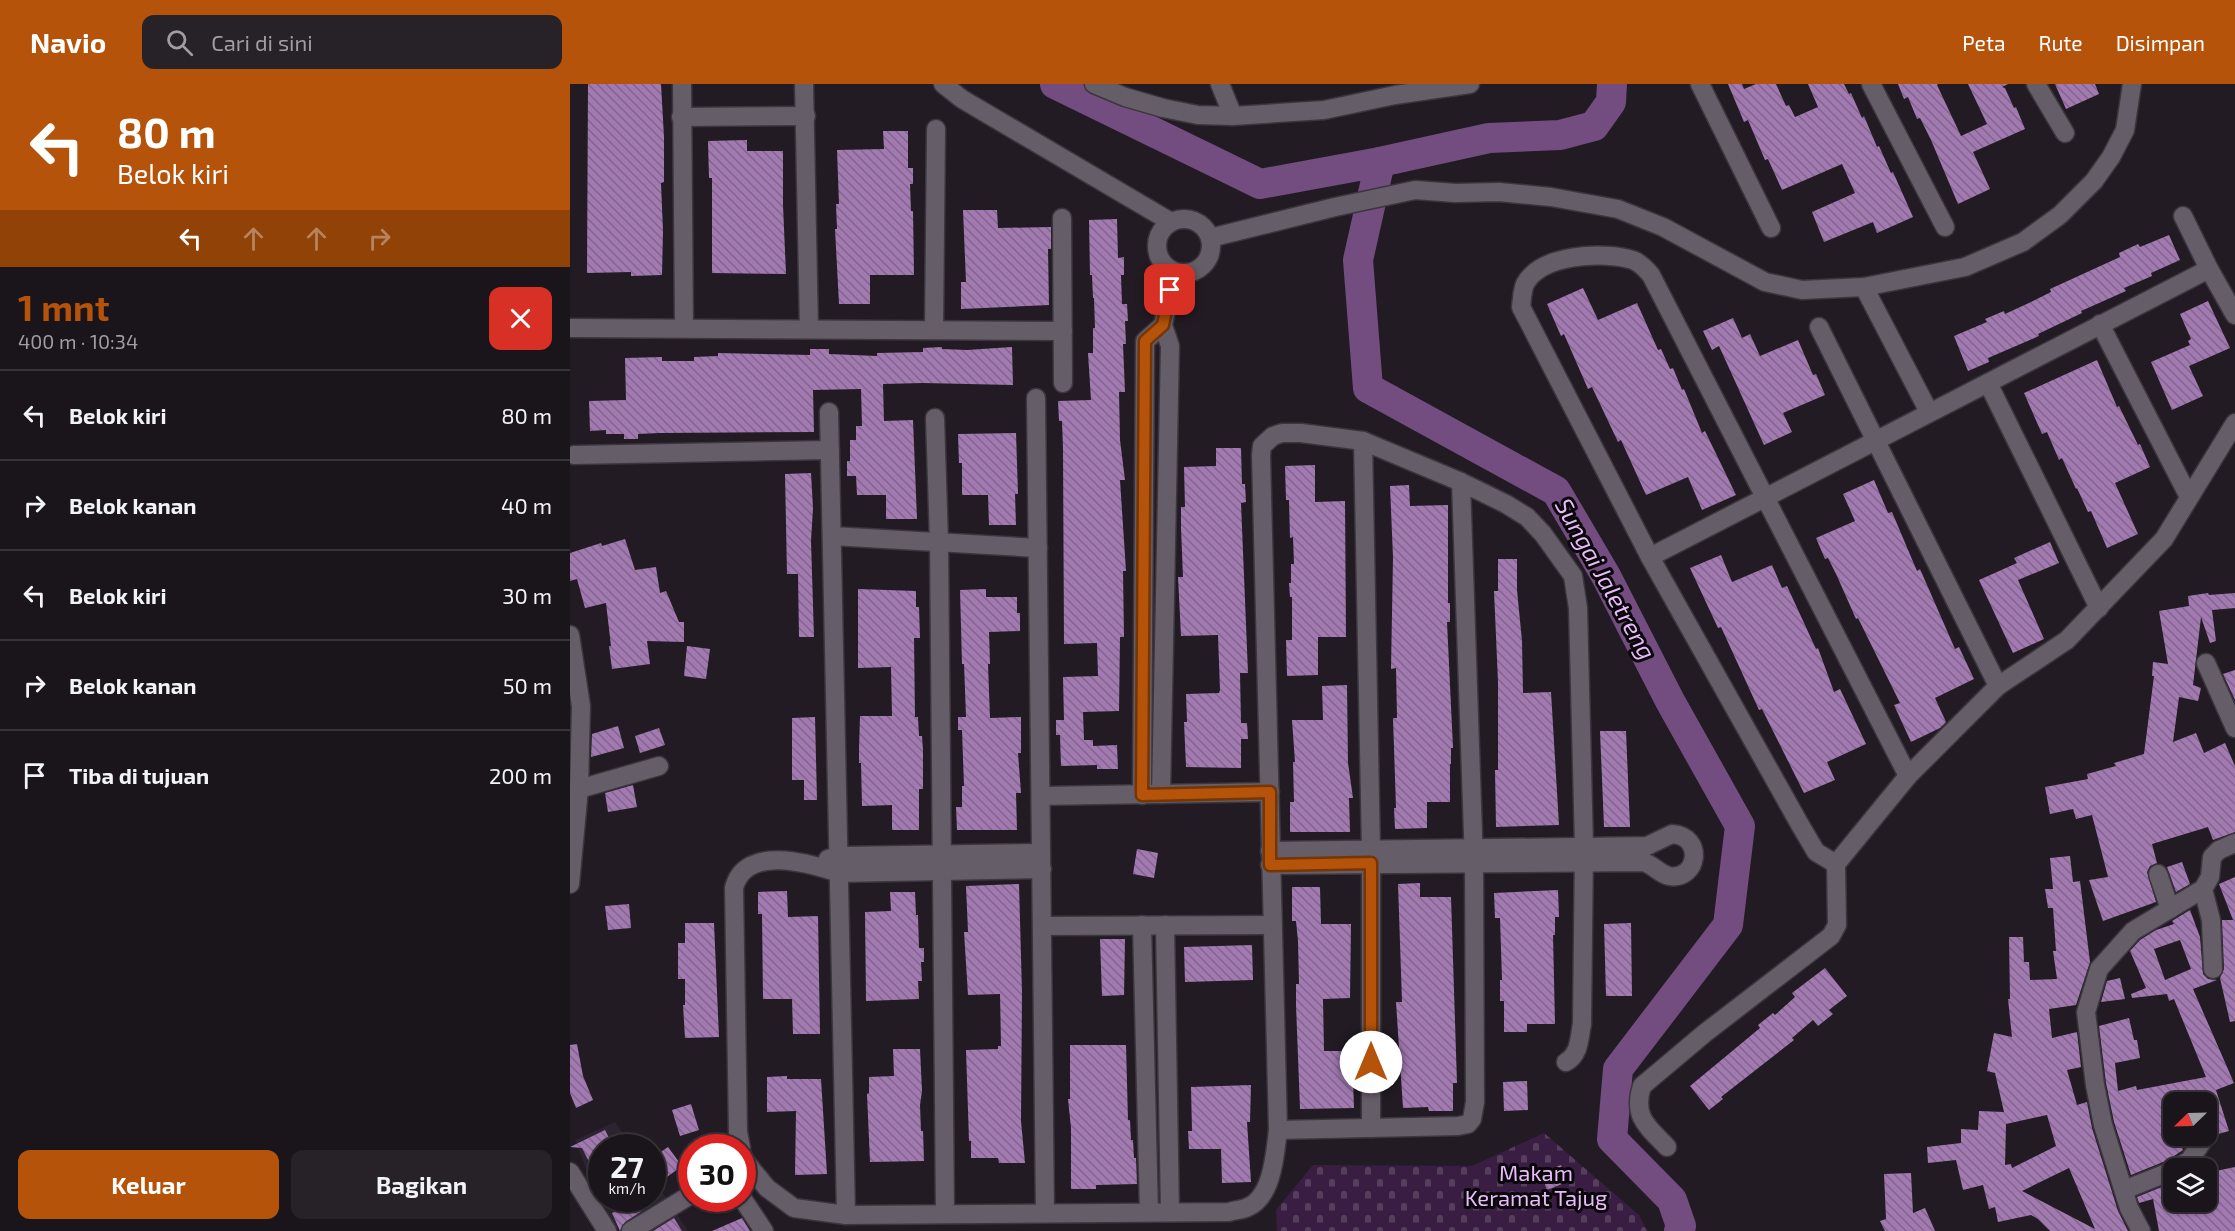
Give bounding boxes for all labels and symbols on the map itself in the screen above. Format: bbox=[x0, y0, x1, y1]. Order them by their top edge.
pin bbox=[1144, 264, 1195, 315]
water label: Sungai Jaletreng bbox=[1550, 492, 1663, 664]
position arrow bbox=[1339, 1030, 1403, 1094]
north arrow bbox=[2163, 1092, 2217, 1146]
speed limit sign: 30 bbox=[678, 1134, 756, 1212]
park label: Makam Keramat Tajug bbox=[1465, 1159, 1607, 1211]

